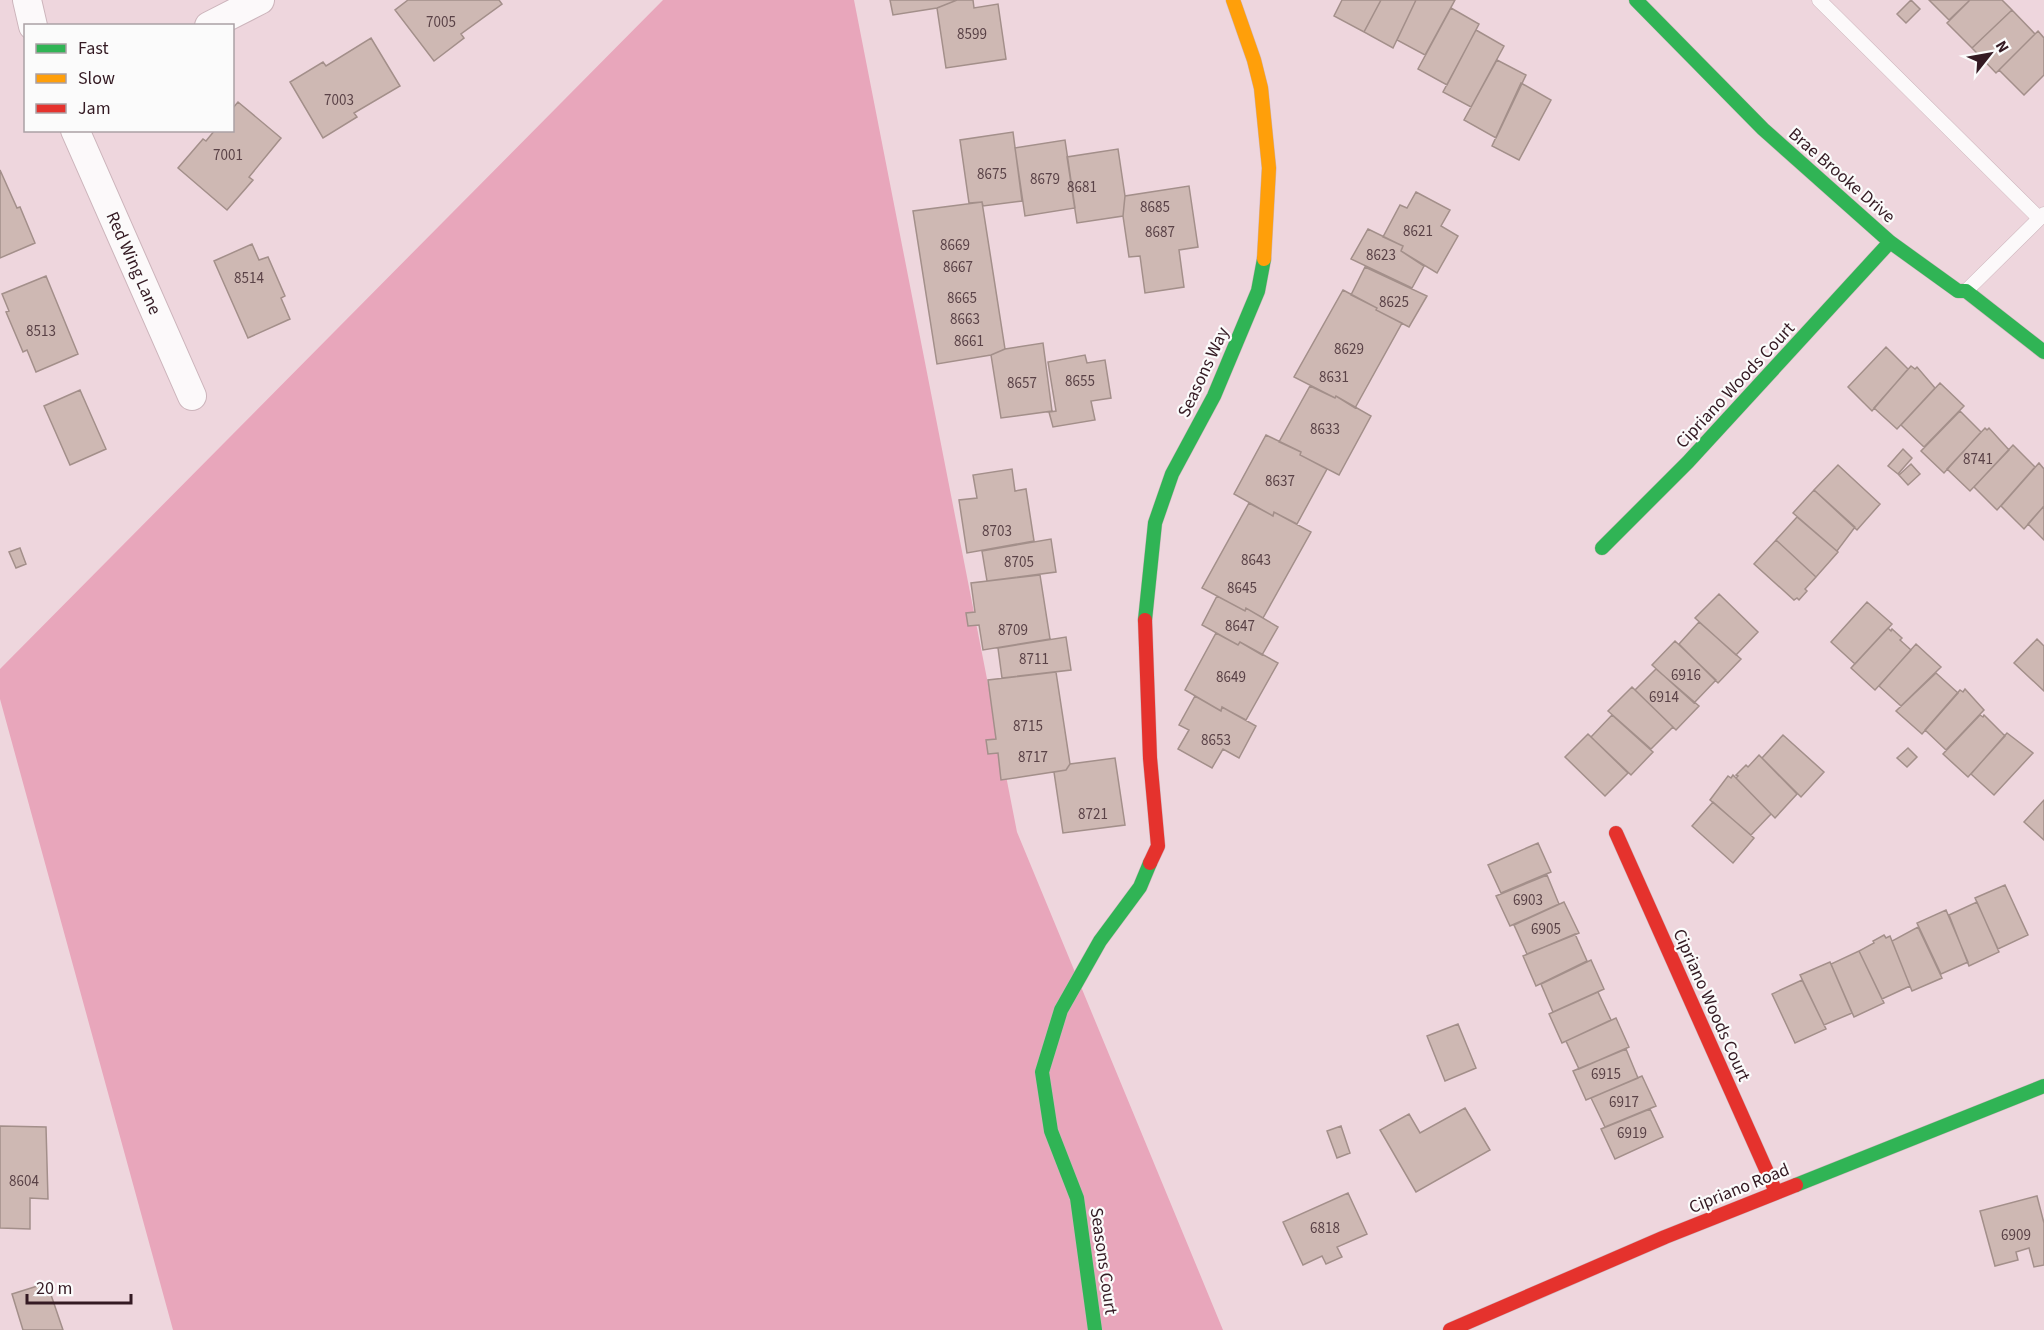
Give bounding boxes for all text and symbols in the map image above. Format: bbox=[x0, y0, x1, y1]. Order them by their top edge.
house number: 7005 bbox=[426, 12, 456, 33]
legend bbox=[24, 24, 234, 132]
house number: 8599 bbox=[957, 24, 987, 45]
north arrow bbox=[1960, 24, 2020, 84]
text: Fast bbox=[78, 36, 109, 61]
text: N bbox=[1990, 37, 2014, 57]
text: Slow bbox=[78, 66, 115, 91]
house number: 7003 bbox=[324, 90, 354, 111]
text: Jam bbox=[78, 96, 111, 121]
street label: Brae Brooke Drive bbox=[1783, 122, 1901, 229]
house number: 7001 bbox=[213, 145, 243, 166]
house number: 8675 bbox=[977, 164, 1007, 185]
house number: 8679 bbox=[1030, 169, 1060, 190]
house number: 8681 bbox=[1067, 177, 1097, 198]
house number: 8685 bbox=[1140, 197, 1170, 218]
street label: Red Wing Lane bbox=[100, 208, 167, 319]
house number: 8621 bbox=[1403, 221, 1433, 242]
house number: 8687 bbox=[1145, 222, 1175, 243]
house number: 8669 bbox=[940, 235, 970, 256]
house number: 8623 bbox=[1366, 245, 1396, 266]
house number: 8667 bbox=[943, 257, 973, 278]
house number: 8514 bbox=[234, 268, 264, 289]
house number: 8665 bbox=[947, 288, 977, 309]
house number: 8625 bbox=[1379, 292, 1409, 313]
house number: 8663 bbox=[950, 309, 980, 330]
street label: Cipriano Woods Court bbox=[1670, 317, 1801, 454]
house number: 8513 bbox=[26, 321, 56, 342]
street label: Seasons Way bbox=[1172, 322, 1236, 421]
house number: 8661 bbox=[954, 331, 984, 352]
house number: 8629 bbox=[1334, 339, 1364, 360]
house number: 8631 bbox=[1319, 367, 1349, 388]
house number: 8655 bbox=[1065, 371, 1095, 392]
house number: 8657 bbox=[1007, 373, 1037, 394]
house number: 8633 bbox=[1310, 419, 1340, 440]
house number: 8741 bbox=[1963, 449, 1993, 470]
house number: 8637 bbox=[1265, 471, 1295, 492]
house number: 8703 bbox=[982, 521, 1012, 542]
house number: 8643 bbox=[1241, 550, 1271, 571]
house number: 8705 bbox=[1004, 552, 1034, 573]
house number: 8645 bbox=[1227, 578, 1257, 599]
house number: 8647 bbox=[1225, 616, 1255, 637]
house number: 8709 bbox=[998, 620, 1028, 641]
house number: 8711 bbox=[1019, 649, 1049, 670]
house number: 6916 bbox=[1671, 665, 1701, 686]
house number: 8649 bbox=[1216, 667, 1246, 688]
house number: 6914 bbox=[1649, 687, 1679, 708]
house number: 8715 bbox=[1013, 716, 1043, 737]
house number: 8653 bbox=[1201, 730, 1231, 751]
house number: 8717 bbox=[1018, 747, 1048, 768]
house number: 8721 bbox=[1078, 804, 1108, 825]
house number: 6903 bbox=[1513, 890, 1543, 911]
house number: 6905 bbox=[1531, 919, 1561, 940]
street label: Cipriano Woods Court bbox=[1667, 925, 1756, 1085]
house number: 6915 bbox=[1591, 1064, 1621, 1085]
house number: 6917 bbox=[1609, 1092, 1639, 1113]
house number: 6919 bbox=[1617, 1123, 1647, 1144]
street label: Cipriano Road bbox=[1685, 1157, 1793, 1220]
house number: 8604 bbox=[9, 1171, 39, 1192]
street label: Seasons Court bbox=[1084, 1206, 1123, 1316]
house number: 6818 bbox=[1310, 1218, 1340, 1239]
house number: 6909 bbox=[2001, 1225, 2031, 1246]
scale bar bbox=[27, 1267, 130, 1305]
text: 20 m bbox=[36, 1276, 72, 1301]

